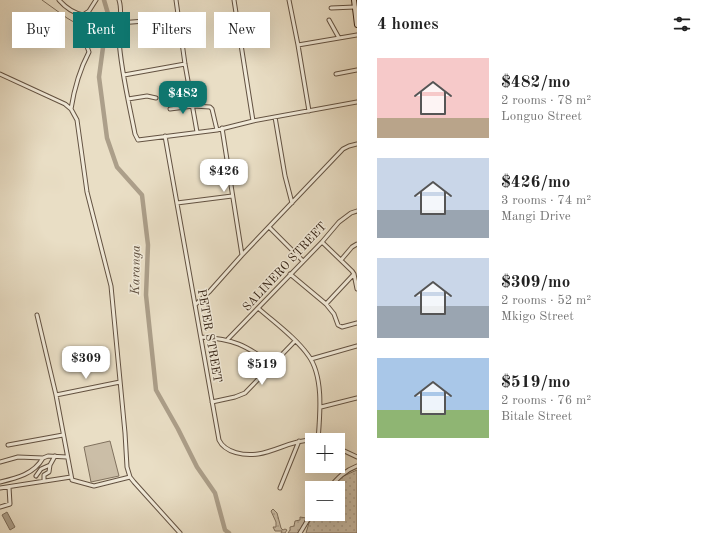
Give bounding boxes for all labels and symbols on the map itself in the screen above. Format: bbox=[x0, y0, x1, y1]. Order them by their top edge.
pin: $482 bbox=[159, 81, 207, 115]
pin: $426 bbox=[200, 159, 248, 193]
street label: SALINERO STREET bbox=[241, 220, 329, 314]
water label: Karanga bbox=[129, 245, 143, 296]
street label: PETER STREET bbox=[195, 288, 223, 384]
pin: $309 bbox=[62, 346, 110, 380]
pin: $519 bbox=[238, 352, 286, 386]

